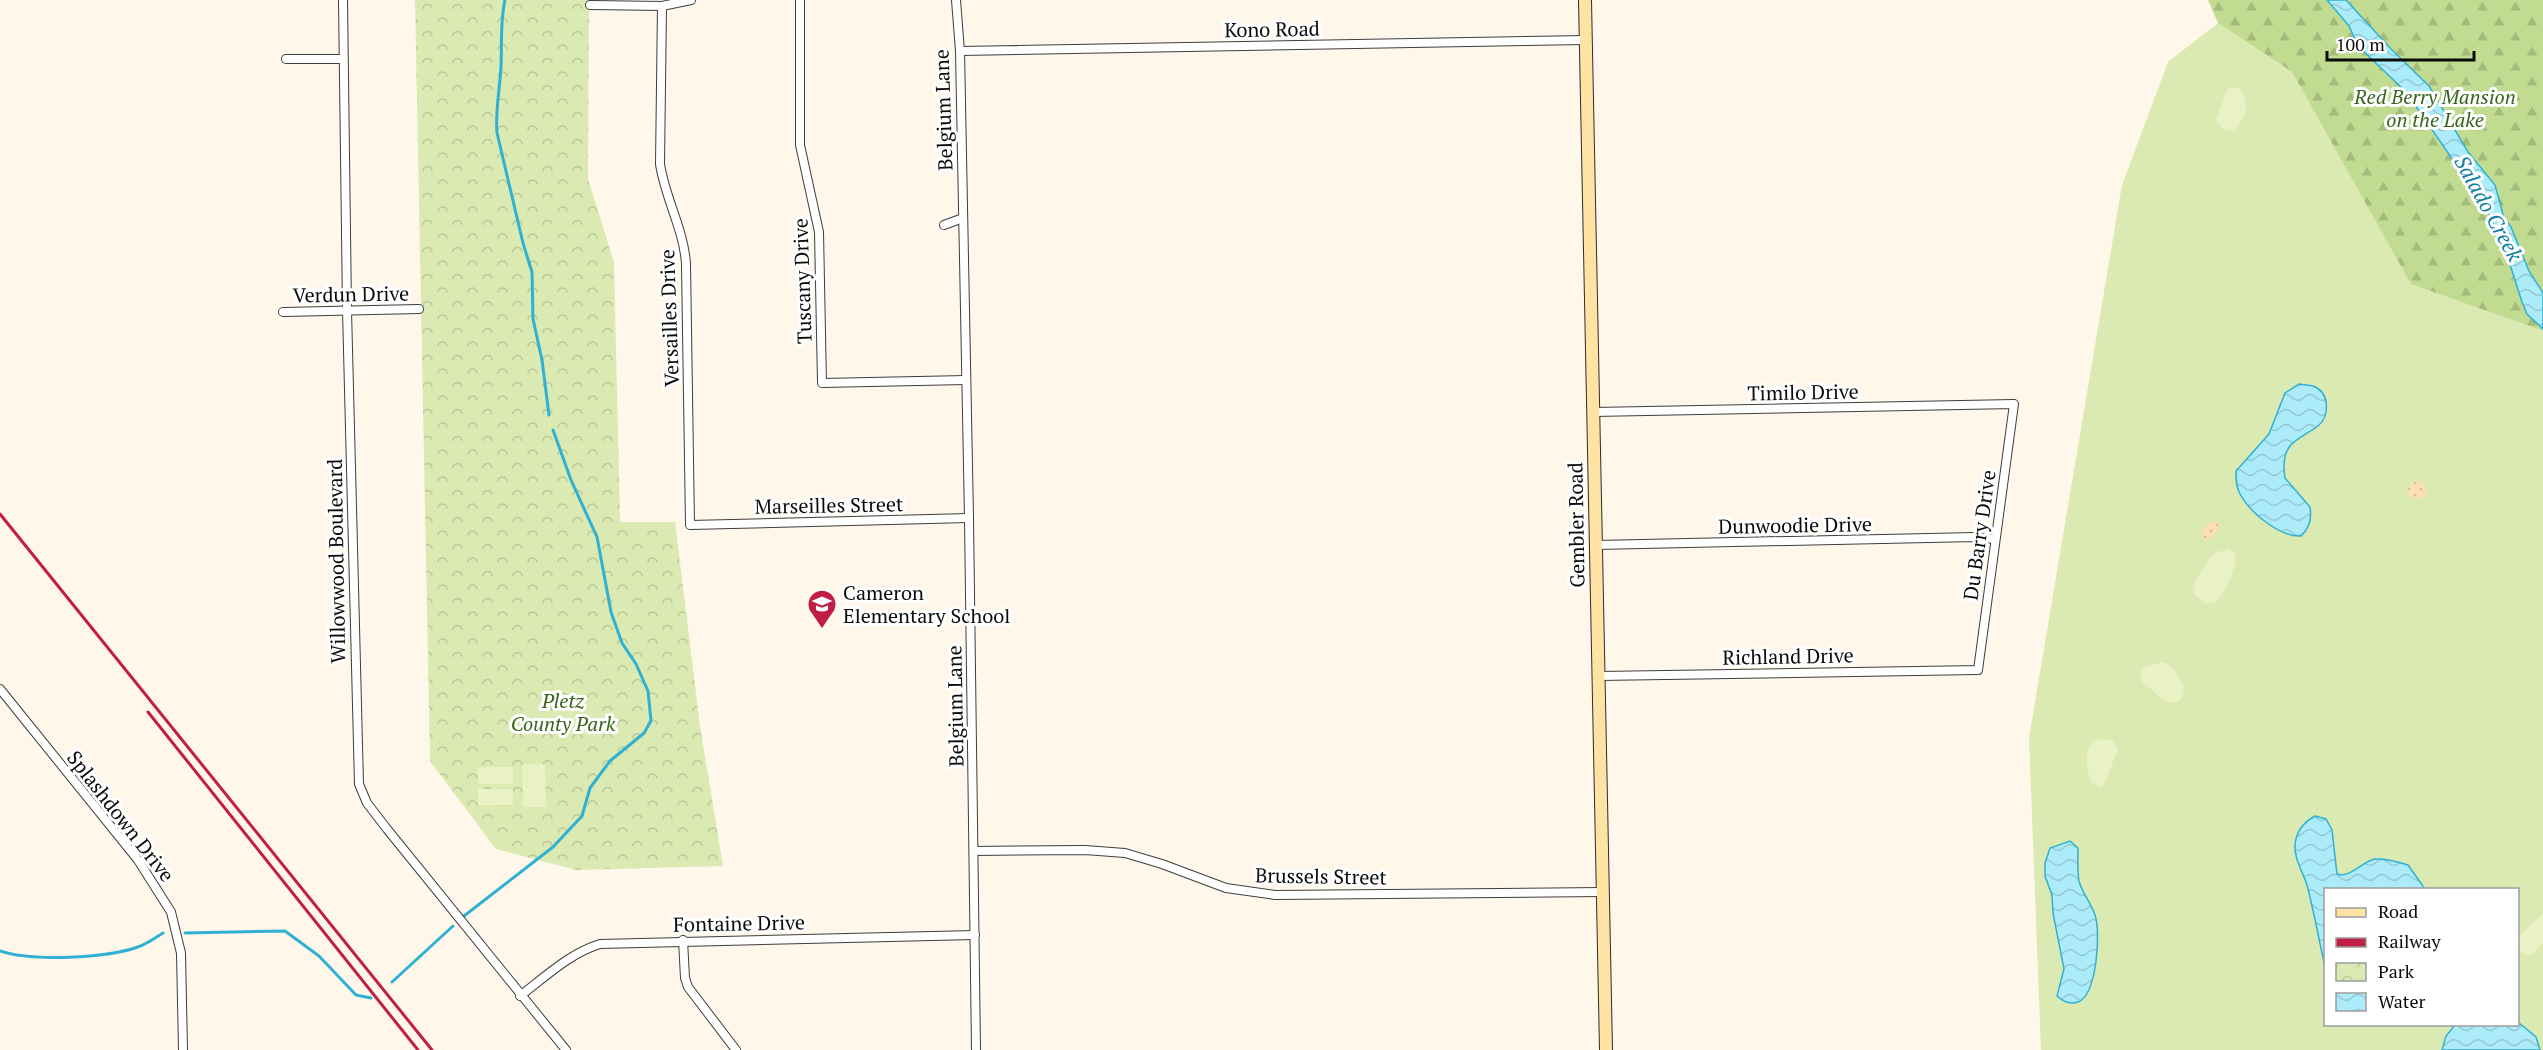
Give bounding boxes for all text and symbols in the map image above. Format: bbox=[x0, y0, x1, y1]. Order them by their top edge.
street label: Kono Road bbox=[1224, 15, 1320, 43]
scale bar bbox=[2327, 24, 2474, 62]
text: 100 m bbox=[2336, 32, 2385, 56]
street label: Belgium Lane bbox=[927, 49, 959, 171]
park label: Red Berry Mansion on the Lake bbox=[2353, 83, 2516, 133]
water label: Salado Creek bbox=[2448, 150, 2530, 267]
street label: Tuscany Drive bbox=[786, 218, 818, 344]
street label: Versailles Drive bbox=[653, 249, 685, 387]
street label: Verdun Drive bbox=[292, 279, 410, 309]
street label: Timilo Drive bbox=[1747, 378, 1859, 406]
street label: Willowwood Boulevard bbox=[321, 458, 351, 664]
street label: Gembler Road bbox=[1561, 462, 1591, 588]
street label: Du Barry Drive bbox=[1956, 468, 2002, 602]
street label: Marseilles Street bbox=[754, 490, 904, 520]
street label: Dunwoodie Drive bbox=[1718, 510, 1872, 540]
place label: Cameron Elementary School bbox=[843, 579, 1010, 629]
school or university icon: Cameron Elementary School bbox=[806, 588, 838, 630]
street label: Richland Drive bbox=[1722, 641, 1854, 671]
street label: Belgium Lane bbox=[940, 645, 970, 767]
park label: Pletz County Park bbox=[511, 687, 616, 737]
street label: Splashdown Drive bbox=[61, 745, 181, 887]
street label: Brussels Street bbox=[1255, 861, 1388, 891]
legend bbox=[2324, 888, 2519, 1026]
text: Road bbox=[2378, 899, 2418, 923]
street label: Fontaine Drive bbox=[673, 908, 805, 938]
text: Railway bbox=[2378, 929, 2442, 953]
text: Park bbox=[2378, 959, 2415, 983]
text: Water bbox=[2378, 989, 2425, 1013]

